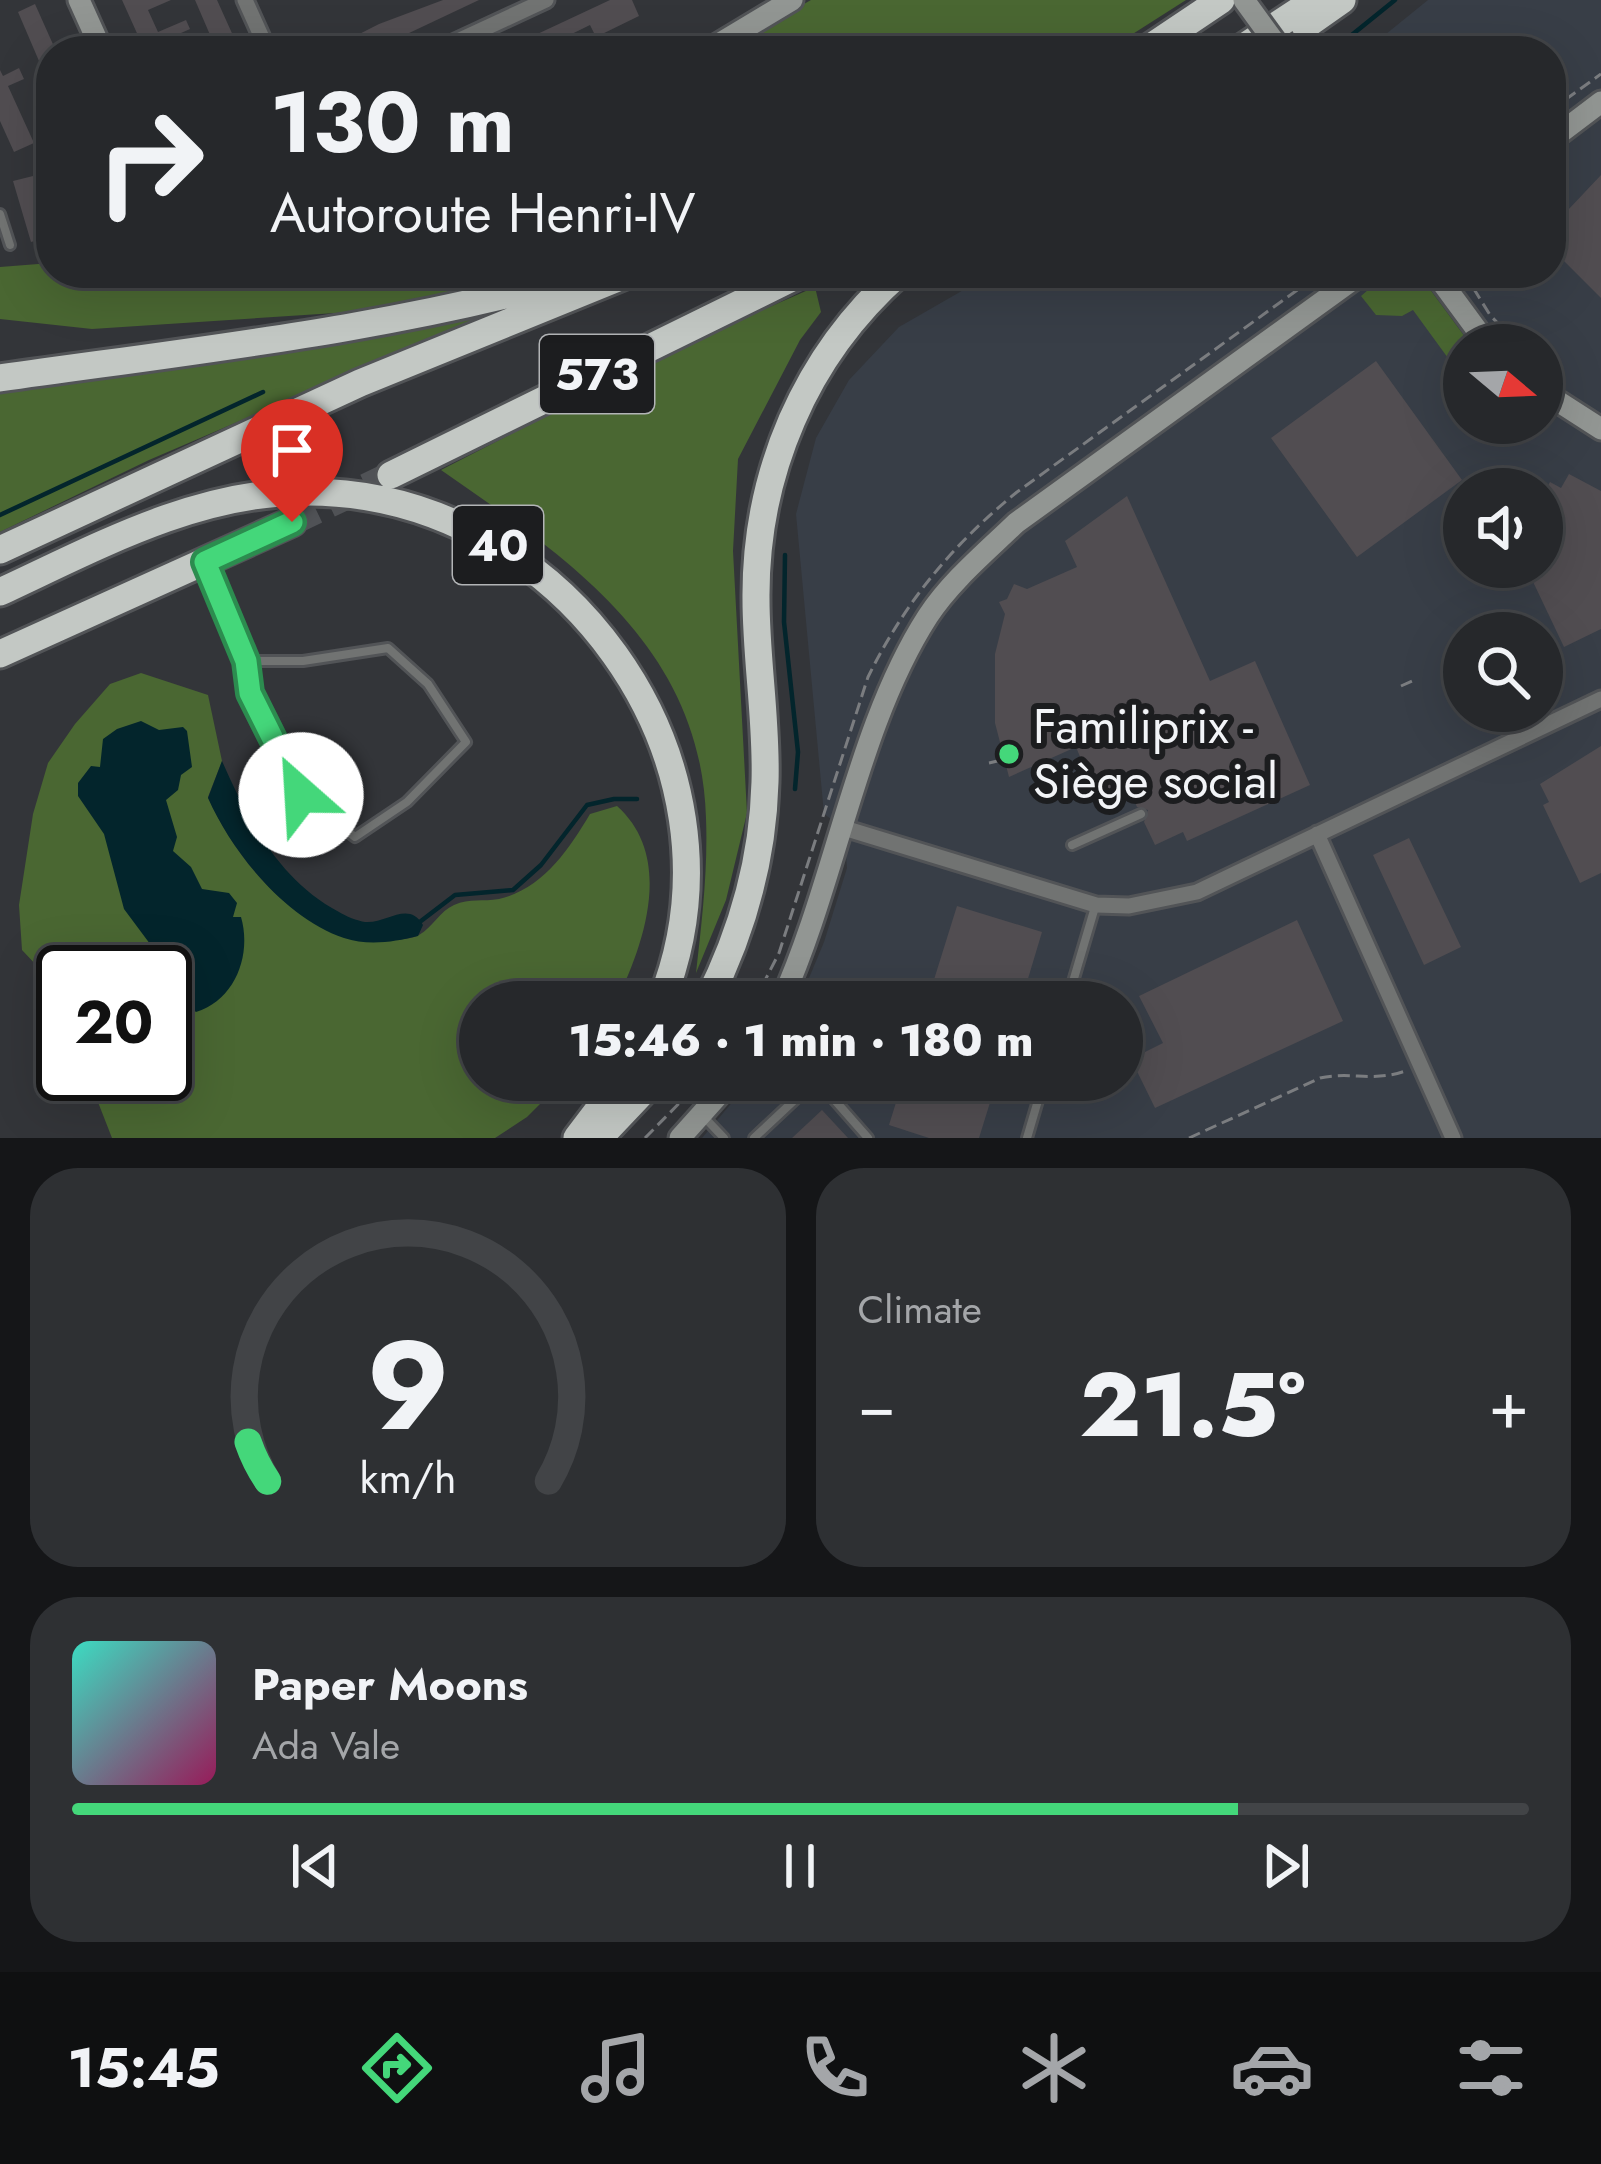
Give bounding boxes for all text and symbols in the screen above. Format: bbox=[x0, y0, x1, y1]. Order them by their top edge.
text: 130 m bbox=[270, 62, 515, 184]
icon: right bbox=[72, 84, 228, 240]
text: Autoroute Henri-IV bbox=[270, 174, 695, 252]
north arrow bbox=[1443, 324, 1563, 444]
map controls bbox=[1443, 324, 1563, 732]
road number: 573 bbox=[540, 335, 654, 413]
pin bbox=[241, 399, 343, 522]
icon: arrive bbox=[259, 417, 325, 483]
button: sound bbox=[1443, 468, 1563, 588]
road number: 40 bbox=[453, 506, 543, 584]
button: search bbox=[1443, 612, 1563, 732]
place label: Familiprix - Siège social bbox=[1033, 692, 1278, 816]
position arrow bbox=[238, 732, 364, 858]
marker: Familiprix - Siège social bbox=[996, 741, 1022, 767]
speed limit sign: 20 bbox=[36, 945, 192, 1101]
text: 15:46 · 1 min · 180 m bbox=[569, 1008, 1034, 1073]
text: Climate bbox=[858, 1281, 982, 1338]
text: 9 bbox=[366, 1296, 449, 1477]
text: 21.5° bbox=[1080, 1340, 1305, 1470]
text: − bbox=[858, 1357, 896, 1453]
text: + bbox=[1488, 1357, 1529, 1453]
text: km/h bbox=[359, 1446, 456, 1508]
text: Paper Moons bbox=[252, 1652, 528, 1717]
text: Ada Vale bbox=[252, 1717, 400, 1774]
icon: previous bbox=[282, 1833, 348, 1899]
icon: pause bbox=[767, 1833, 833, 1899]
icon: next bbox=[1253, 1833, 1319, 1899]
icon: directions bbox=[355, 2026, 439, 2110]
icon: music bbox=[574, 2026, 658, 2110]
icon: phone bbox=[793, 2026, 877, 2110]
icon: climate bbox=[1012, 2026, 1096, 2110]
icon: car bbox=[1230, 2026, 1314, 2110]
icon: filters bbox=[1449, 2026, 1533, 2110]
text: 15:45 bbox=[67, 2029, 220, 2107]

